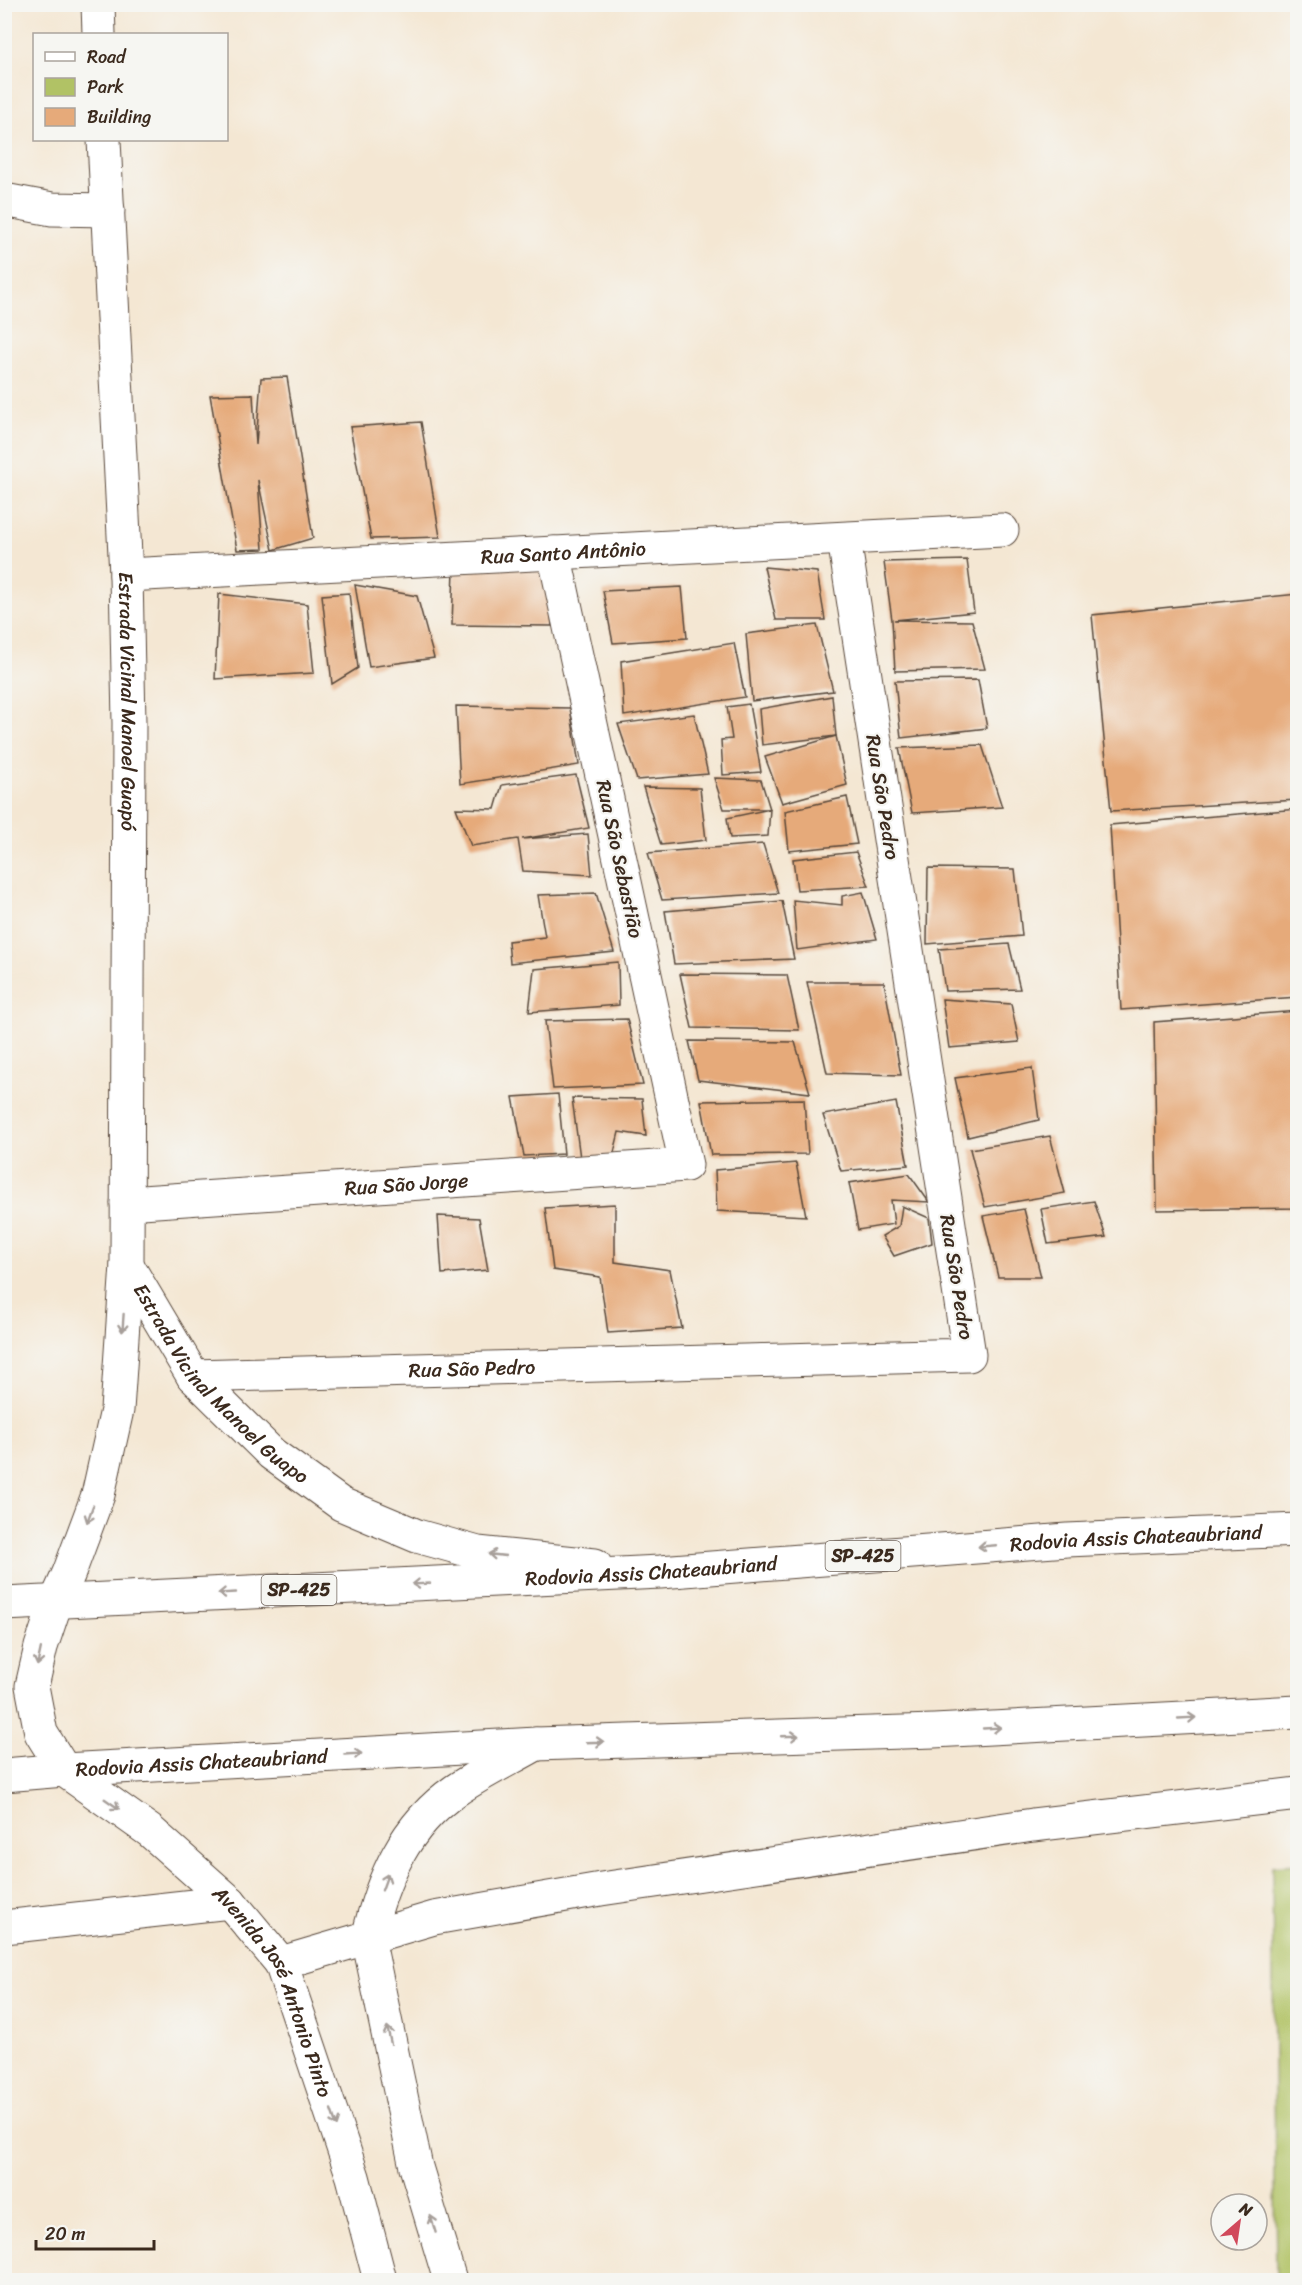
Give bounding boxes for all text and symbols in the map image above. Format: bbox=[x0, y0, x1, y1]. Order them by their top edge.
legend bbox=[33, 33, 228, 141]
text: Road bbox=[87, 41, 127, 73]
text: Park bbox=[87, 71, 124, 103]
text: Building bbox=[87, 101, 151, 133]
street label: Rua Santo Antônio bbox=[480, 531, 647, 575]
street label: Estrada Vicinal Manoel Guapó bbox=[108, 572, 146, 832]
street label: Rua São Pedro bbox=[855, 732, 910, 862]
street label: Rua São Sebastião bbox=[586, 777, 653, 941]
street label: Rua São Jorge bbox=[343, 1163, 469, 1206]
street label: Rua São Pedro bbox=[929, 1212, 984, 1342]
street label: Estrada Vicinal Manoel Guapo bbox=[123, 1276, 316, 1493]
one-way arrow bbox=[118, 1313, 129, 1333]
street label: Rua São Pedro bbox=[408, 1350, 536, 1388]
one-way arrow bbox=[84, 1505, 95, 1523]
street label: Rodovia Assis Chateaubriand bbox=[1009, 1515, 1264, 1562]
road number: SP-425 bbox=[826, 1541, 900, 1571]
one-way arrow bbox=[978, 1541, 998, 1552]
street label: Rodovia Assis Chateaubriand bbox=[524, 1546, 780, 1597]
one-way arrow bbox=[488, 1549, 508, 1560]
road number: SP-425 bbox=[262, 1575, 336, 1605]
one-way arrow bbox=[412, 1578, 432, 1589]
one-way arrow bbox=[217, 1588, 237, 1599]
one-way arrow bbox=[32, 1648, 44, 1667]
one-way arrow bbox=[1176, 1712, 1196, 1723]
one-way arrow bbox=[982, 1723, 1002, 1734]
one-way arrow bbox=[779, 1730, 799, 1742]
one-way arrow bbox=[584, 1737, 604, 1748]
street label: Rodovia Assis Chateaubriand bbox=[75, 1738, 330, 1787]
one-way arrow bbox=[343, 1749, 363, 1760]
one-way arrow bbox=[103, 1798, 119, 1810]
one-way arrow bbox=[381, 1873, 392, 1892]
street label: Avenida José Antonio Pinto bbox=[203, 1876, 342, 2102]
one-way arrow bbox=[382, 2026, 394, 2045]
one-way arrow bbox=[329, 2108, 340, 2127]
north arrow bbox=[1209, 2192, 1269, 2252]
text: N bbox=[1233, 2193, 1259, 2225]
scale bar bbox=[36, 2213, 154, 2251]
one-way arrow bbox=[427, 2215, 438, 2234]
text: 20 m bbox=[45, 2218, 85, 2250]

